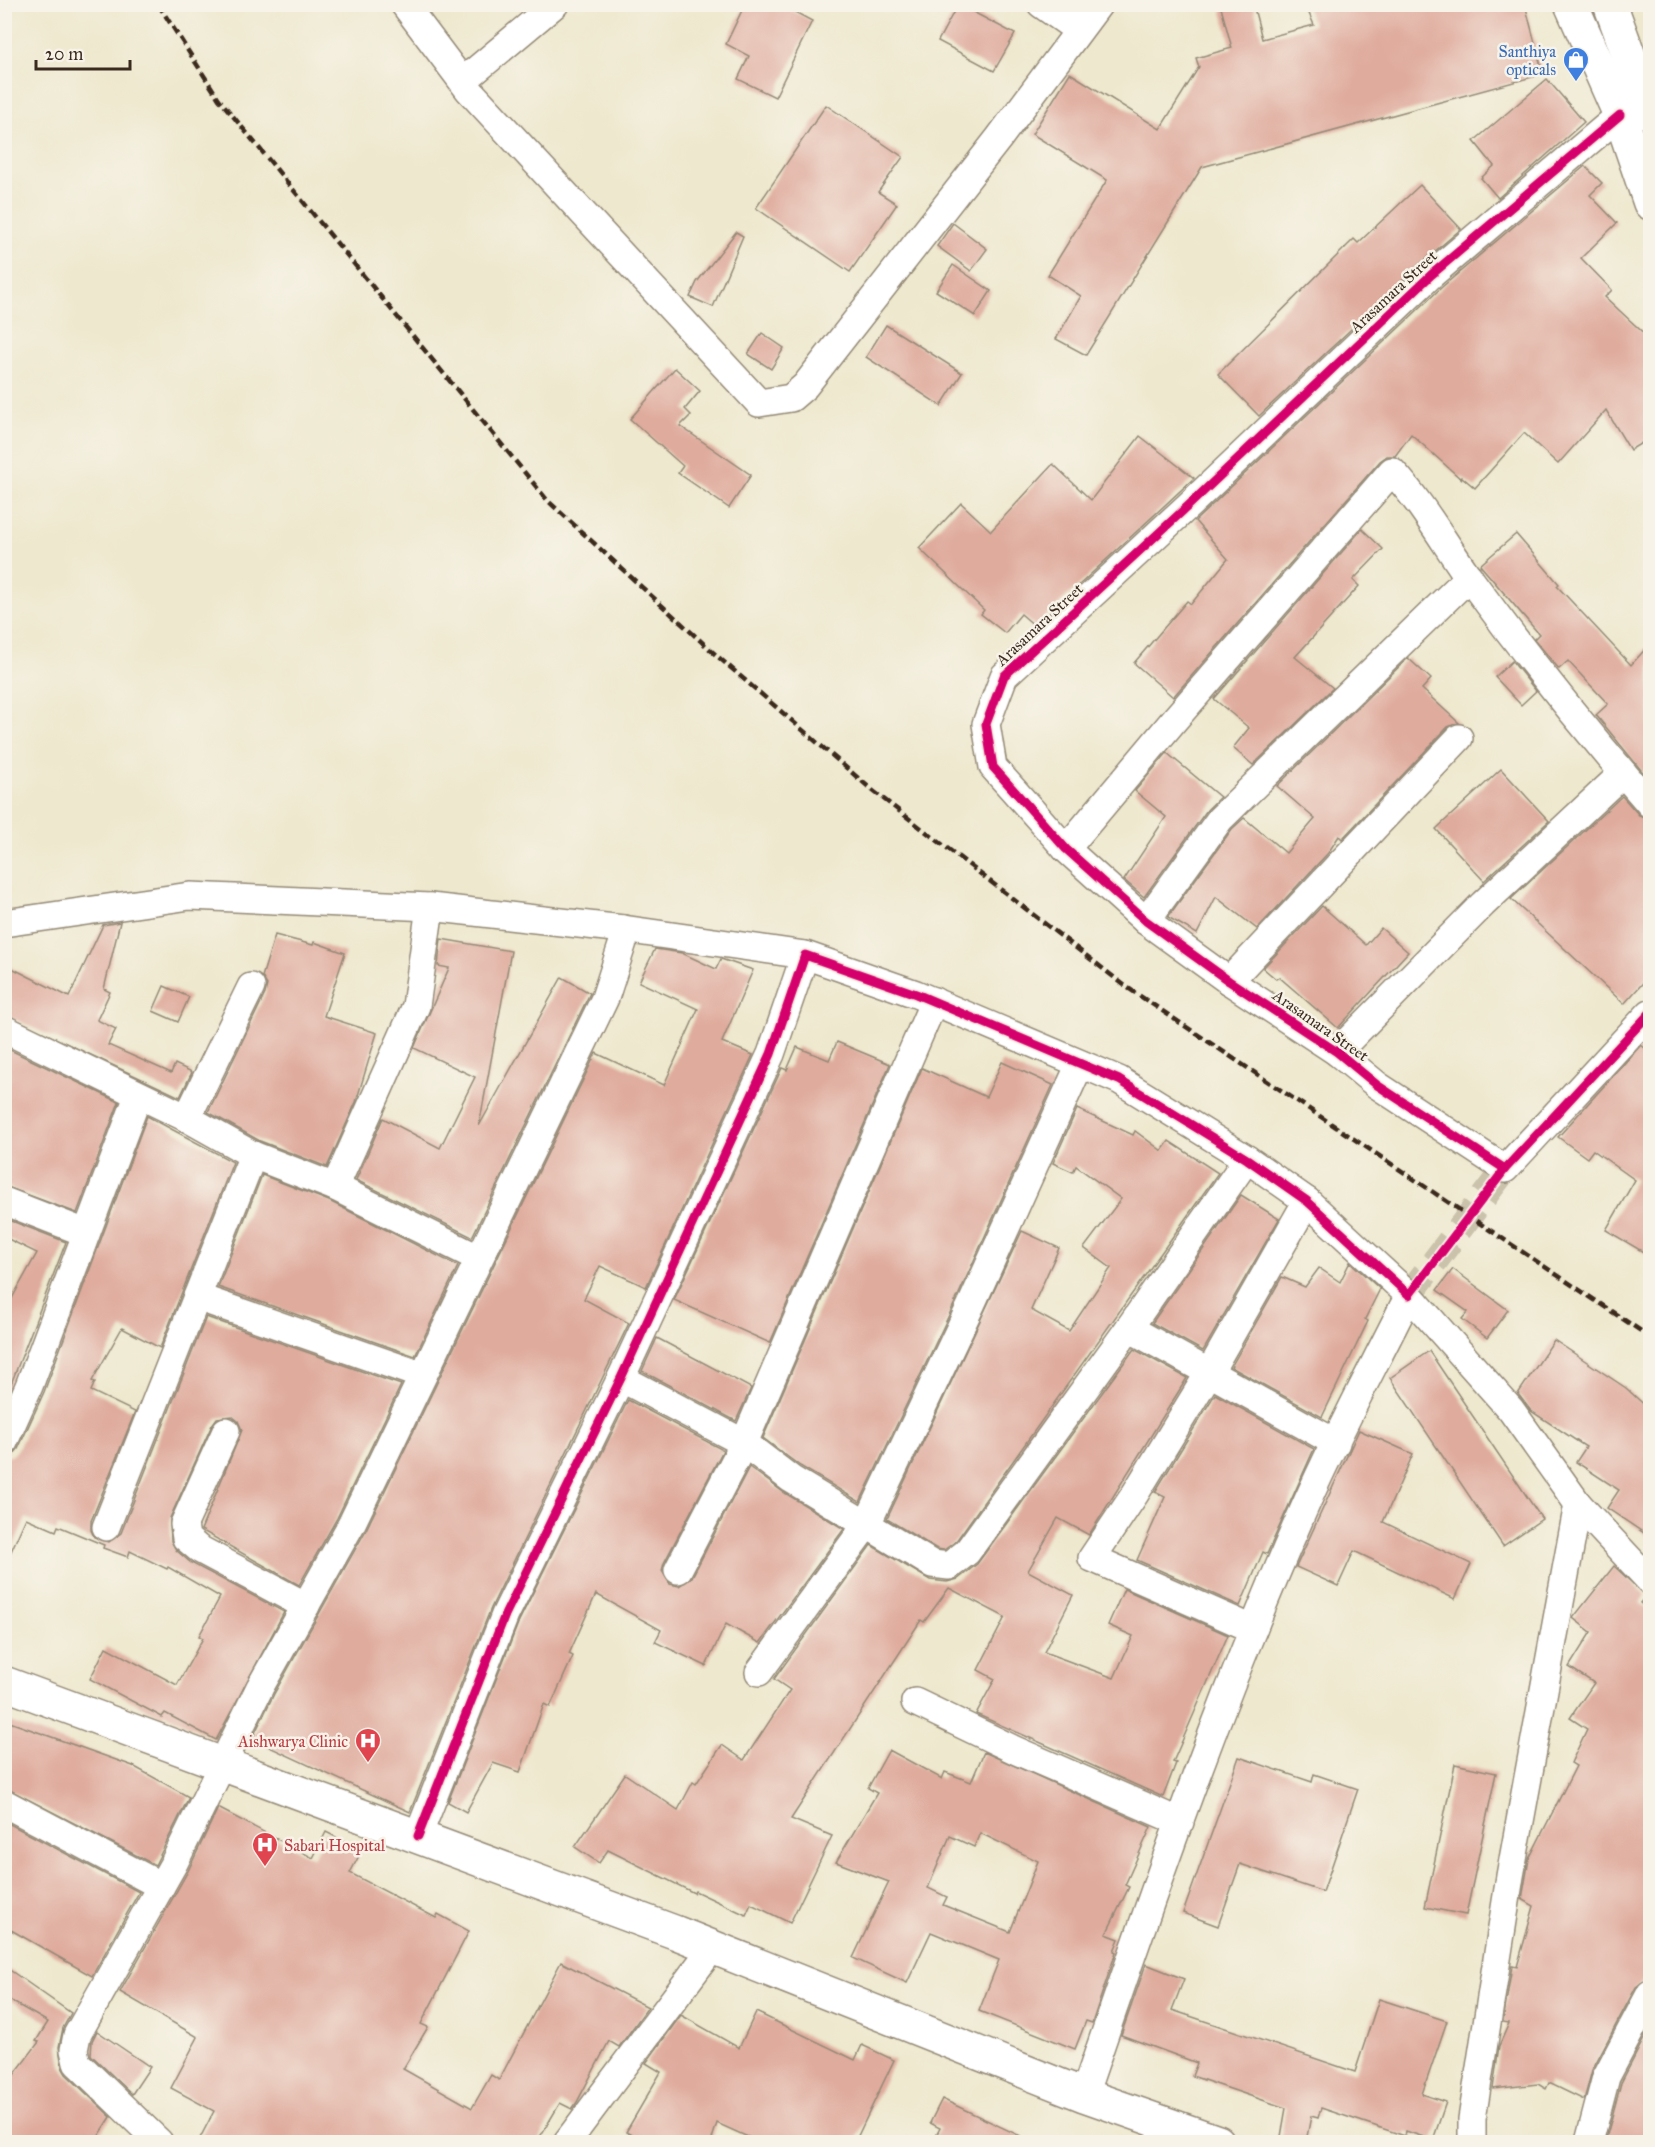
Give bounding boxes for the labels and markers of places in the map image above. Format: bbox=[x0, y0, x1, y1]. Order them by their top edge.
place label: Santhiya opticals bbox=[1499, 42, 1556, 79]
shop icon: Santhiya opticals bbox=[1561, 45, 1591, 83]
hospital icon: Aishwarya Clinic bbox=[353, 1726, 383, 1764]
place label: Aishwarya Clinic bbox=[237, 1732, 348, 1751]
hospital icon: Sabari Hospital bbox=[250, 1830, 280, 1868]
place label: Sabari Hospital bbox=[284, 1836, 386, 1855]

